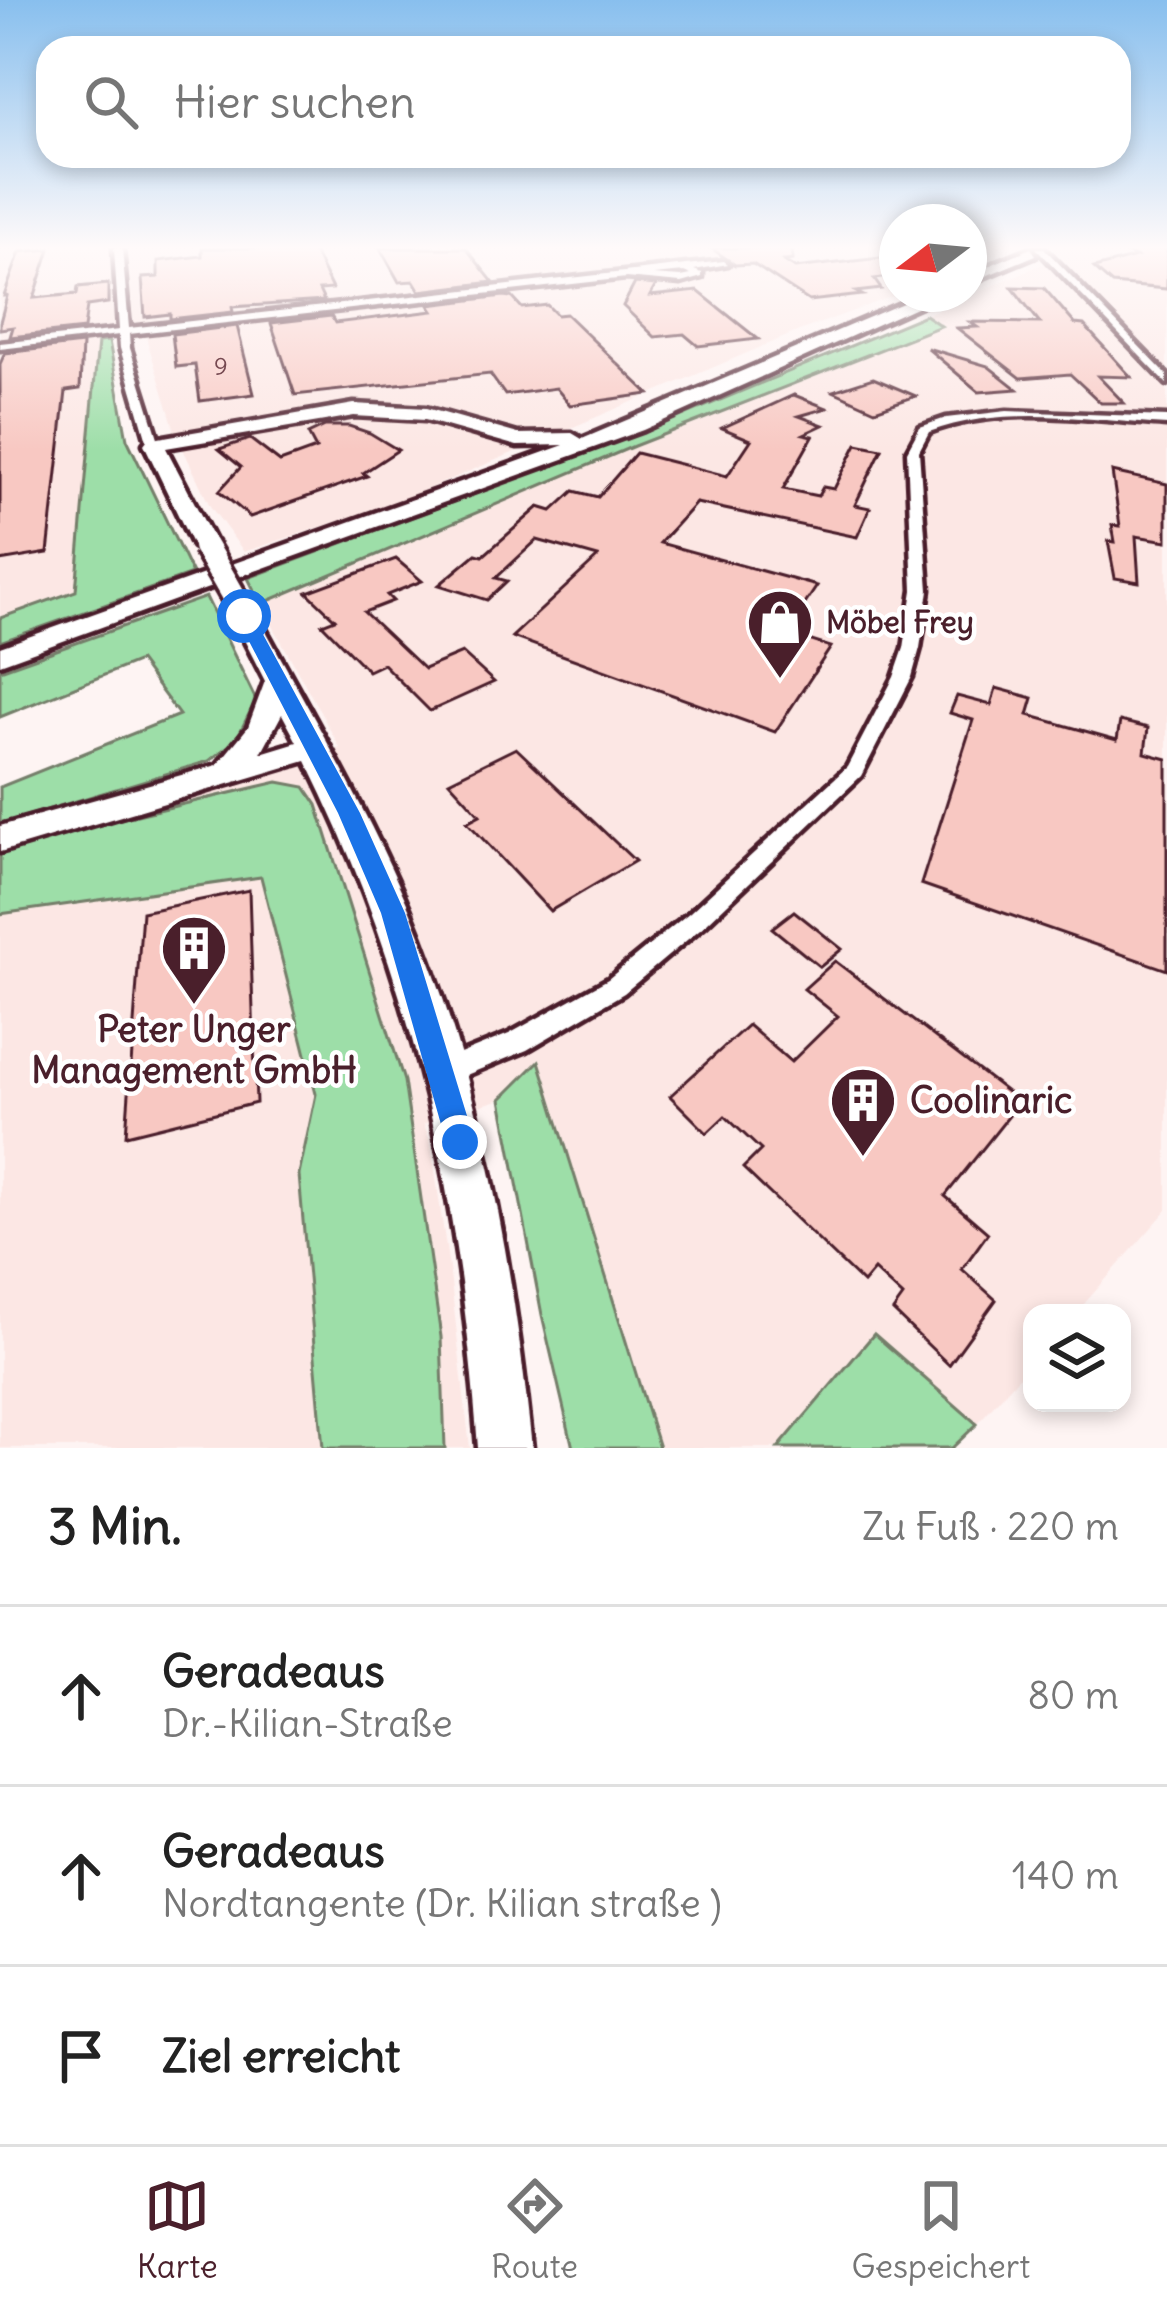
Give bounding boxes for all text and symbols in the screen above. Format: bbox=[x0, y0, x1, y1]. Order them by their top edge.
search box bbox=[36, 36, 1131, 168]
icon: search bbox=[78, 69, 144, 135]
text: Hier suchen bbox=[174, 74, 415, 130]
north arrow bbox=[879, 204, 987, 312]
house number: 9 bbox=[214, 351, 228, 381]
shop icon: Möbel Frey bbox=[745, 587, 815, 681]
route start bbox=[217, 589, 271, 643]
place label: Möbel Frey bbox=[826, 603, 974, 641]
building icon: Peter Unger Management GmbH bbox=[159, 913, 229, 1007]
place label: Peter Unger Management GmbH bbox=[31, 1007, 357, 1093]
building icon: Coolinaric bbox=[828, 1065, 898, 1159]
place label: Coolinaric bbox=[910, 1078, 1072, 1123]
route end bbox=[433, 1115, 487, 1169]
map controls bbox=[1023, 1304, 1131, 1412]
button: layers bbox=[1023, 1304, 1131, 1412]
text: 3 Min. bbox=[48, 1494, 182, 1558]
text: Zu Fuß · 220 m bbox=[862, 1502, 1119, 1551]
text: Geradeaus bbox=[162, 1643, 385, 1699]
icon: ahead bbox=[48, 1663, 114, 1729]
text: 80 m bbox=[1027, 1671, 1119, 1720]
text: Dr.-Kilian-Straße bbox=[162, 1699, 453, 1748]
text: Geradeaus bbox=[162, 1823, 385, 1879]
icon: ahead bbox=[48, 1843, 114, 1909]
text: 140 m bbox=[1012, 1851, 1119, 1900]
text: Nordtangente (Dr. Kilian straße ) bbox=[162, 1879, 722, 1928]
icon: arrive bbox=[48, 2023, 114, 2089]
text: Ziel erreicht bbox=[162, 2028, 400, 2084]
tab: Karte bbox=[137, 2173, 218, 2287]
tab: Route bbox=[491, 2173, 578, 2287]
tab: Gespeichert bbox=[851, 2173, 1030, 2287]

